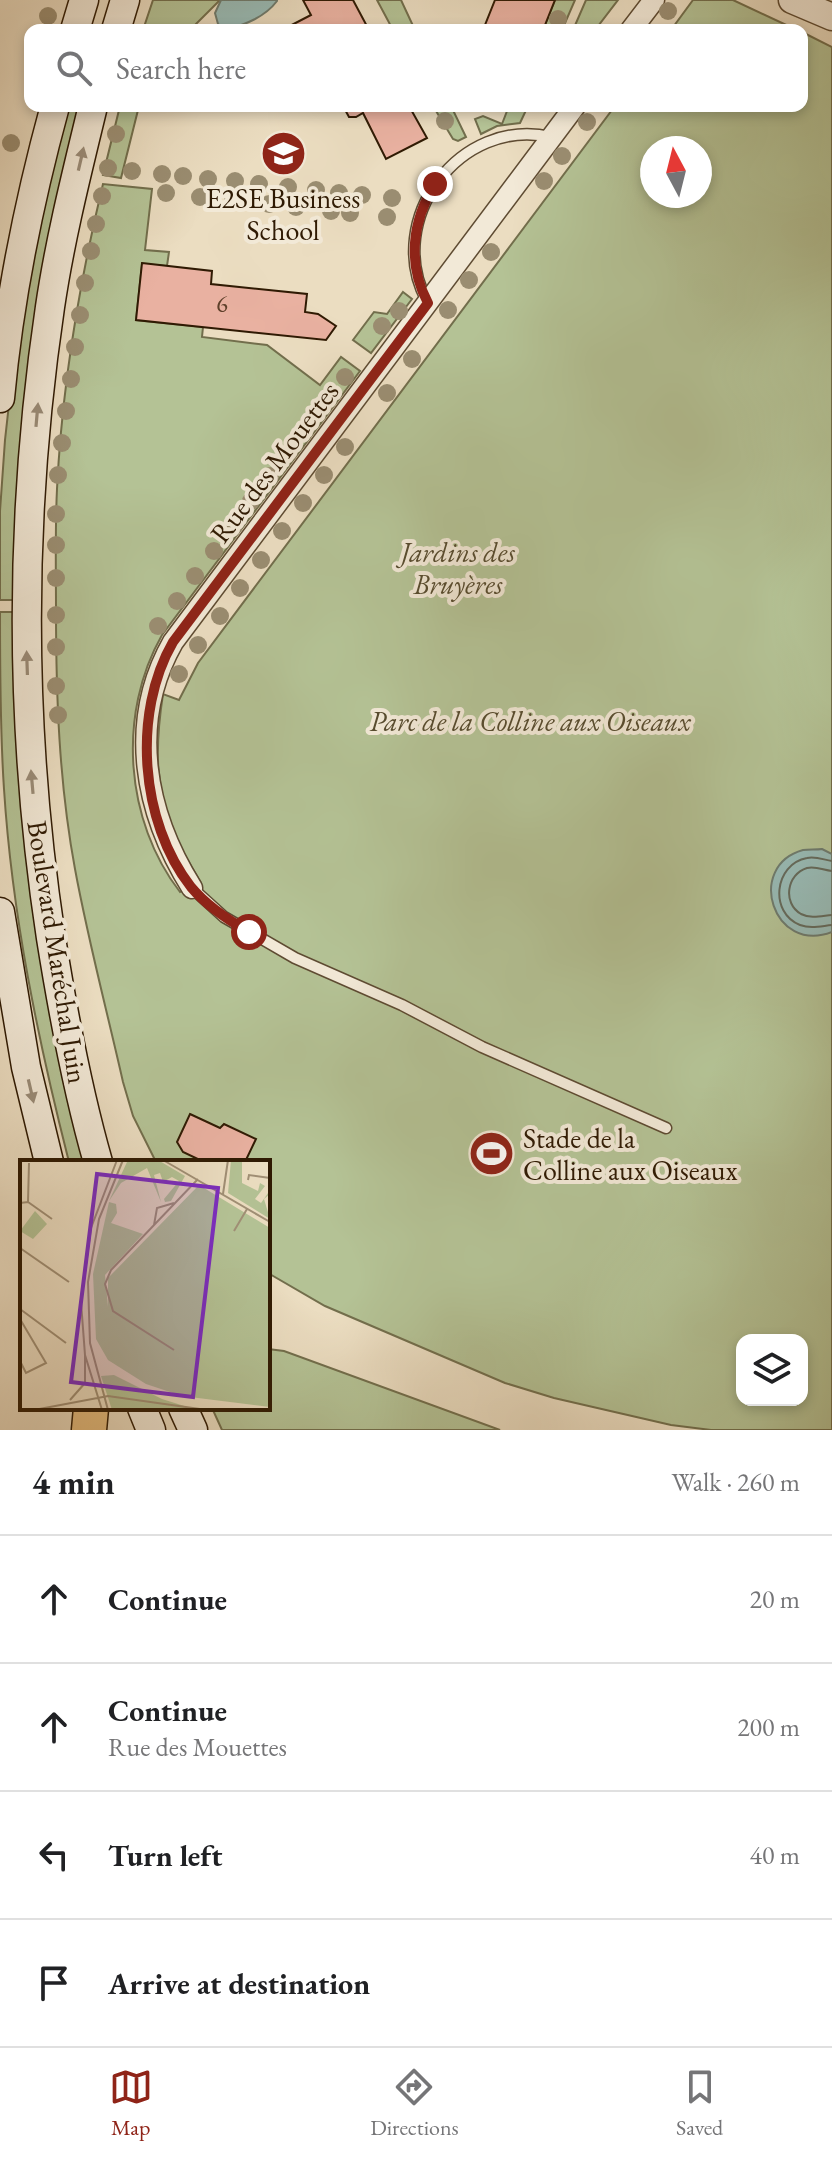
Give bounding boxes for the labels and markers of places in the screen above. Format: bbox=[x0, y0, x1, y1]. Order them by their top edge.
school or university icon: E2SE Business School bbox=[259, 130, 307, 178]
place label: E2SE Business School bbox=[206, 180, 360, 248]
place label: Stade de la Colline aux Oiseaux bbox=[523, 1120, 738, 1188]
sports icon: Stade de la Colline aux Oiseaux bbox=[468, 1130, 516, 1178]

